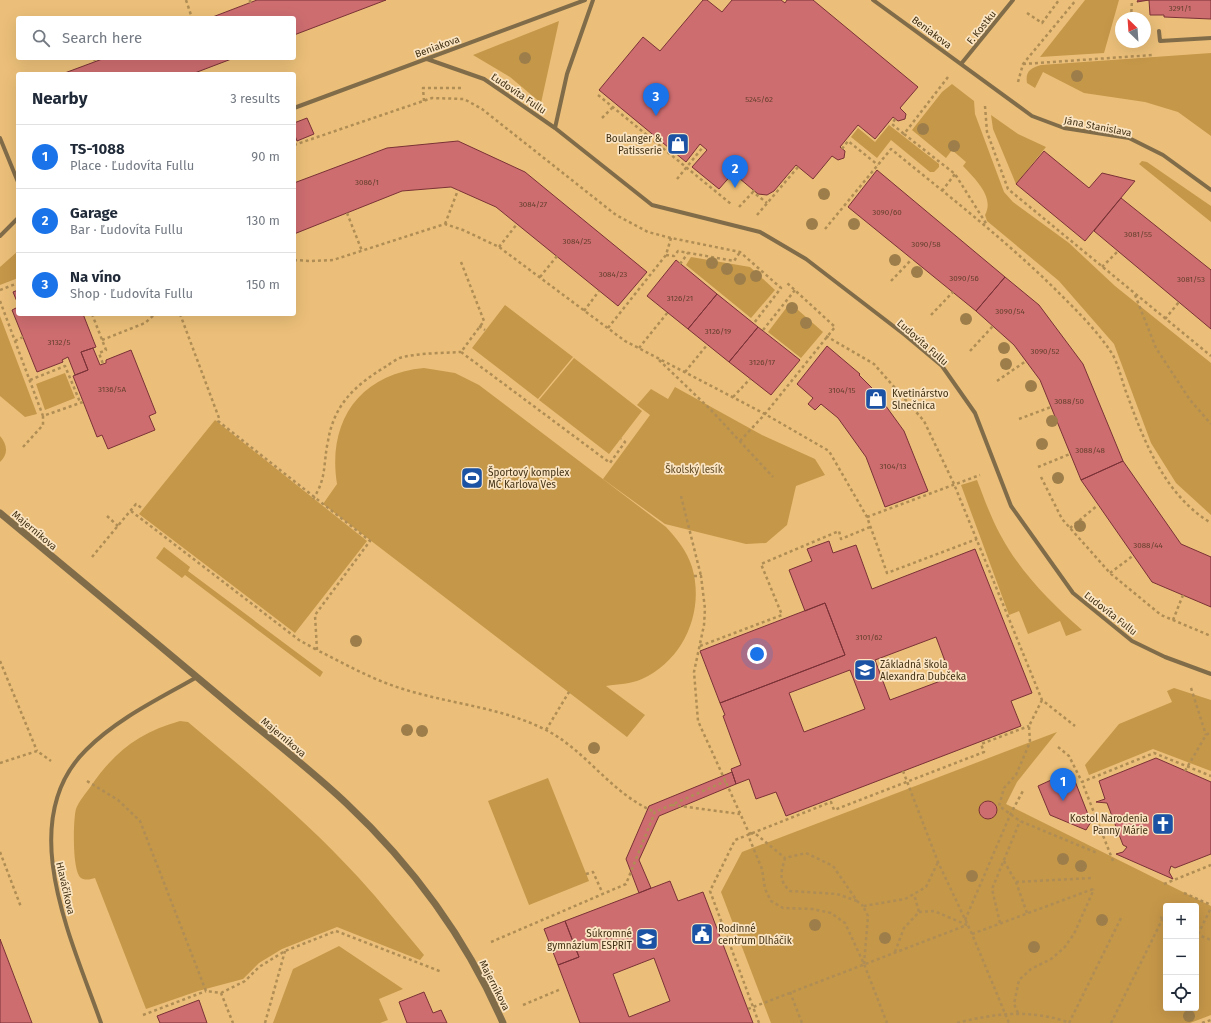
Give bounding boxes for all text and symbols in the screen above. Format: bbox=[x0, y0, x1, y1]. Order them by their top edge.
house number: 3291/1 bbox=[1169, 4, 1191, 13]
street label: F. Kostku bbox=[965, 8, 999, 47]
north arrow bbox=[1115, 12, 1151, 48]
street label: Beniakova bbox=[909, 14, 954, 52]
search box bbox=[16, 16, 296, 60]
icon: search bbox=[30, 27, 52, 49]
text: Search here bbox=[62, 29, 142, 47]
street label: Beniakova bbox=[413, 33, 461, 61]
street label: Ľudovíta Fullu bbox=[489, 70, 549, 117]
pin: 3 bbox=[643, 83, 669, 116]
text: Nearby bbox=[32, 88, 87, 109]
text: 3 results bbox=[230, 91, 280, 106]
house number: 5245/62 bbox=[745, 95, 773, 104]
street label: Jána Stanislava bbox=[1063, 115, 1133, 139]
shop icon: Boulanger & Patisserie bbox=[665, 131, 691, 157]
place label: Boulanger & Patisserie bbox=[606, 133, 662, 157]
text: TS-1088 bbox=[70, 140, 125, 158]
text: 1 bbox=[42, 149, 48, 164]
text: 90 m bbox=[251, 149, 280, 164]
pin: 2 bbox=[722, 155, 748, 188]
text: Place · Ľudovíta Fullu bbox=[70, 158, 194, 173]
house number: 3086/1 bbox=[355, 178, 379, 187]
house number: 3084/27 bbox=[519, 200, 548, 209]
text: Garage bbox=[70, 204, 118, 222]
house number: 3090/60 bbox=[872, 208, 902, 217]
text: 2 bbox=[42, 213, 48, 228]
text: 130 m bbox=[246, 213, 280, 228]
text: Bar · Ľudovíta Fullu bbox=[70, 222, 183, 237]
house number: 3081/55 bbox=[1124, 230, 1152, 239]
house number: 3084/25 bbox=[563, 237, 591, 246]
house number: 3090/58 bbox=[911, 240, 941, 249]
text: Na víno bbox=[70, 268, 121, 286]
house number: 3084/23 bbox=[599, 270, 627, 279]
house number: 3090/56 bbox=[949, 274, 979, 283]
house number: 3081/53 bbox=[1177, 275, 1205, 284]
text: 3 bbox=[42, 277, 48, 292]
text: 150 m bbox=[246, 277, 280, 292]
text: Shop · Ľudovíta Fullu bbox=[70, 286, 193, 301]
house number: 3126/21 bbox=[667, 294, 693, 303]
house number: 3090/54 bbox=[995, 307, 1025, 316]
street label: Ľudovíta Fullu bbox=[894, 317, 951, 368]
house number: 3126/19 bbox=[705, 327, 731, 336]
house number: 3132/5 bbox=[47, 338, 71, 347]
house number: 3090/52 bbox=[1031, 347, 1059, 356]
house number: 3126/17 bbox=[749, 358, 775, 367]
house number: 3136/5A bbox=[98, 385, 126, 394]
house number: 3104/15 bbox=[829, 386, 855, 395]
shop icon: Kvetinárstvo Slnečnica bbox=[863, 386, 889, 412]
place label: Kvetinárstvo Slnečnica bbox=[892, 388, 949, 412]
house number: 3088/50 bbox=[1054, 397, 1084, 406]
house number: 3088/48 bbox=[1075, 446, 1105, 455]
park label: Školský lesík bbox=[665, 462, 724, 476]
house number: 3104/13 bbox=[880, 462, 906, 471]
sports icon: Športový komplex MČ Karlova Ves bbox=[459, 465, 485, 491]
place label: Športový komplex MČ Karlova Ves bbox=[488, 465, 569, 491]
street label: Majerníkova bbox=[9, 508, 60, 553]
house number: 3088/44 bbox=[1133, 541, 1164, 550]
street label: Ľudovíta Fullu bbox=[1082, 589, 1140, 638]
house number: 3101/62 bbox=[855, 633, 883, 642]
your location bbox=[747, 644, 767, 664]
school or university icon: Základná škola Alexandra Dubčeka bbox=[852, 657, 878, 683]
place label: Základná škola Alexandra Dubčeka bbox=[880, 659, 966, 683]
street label: Majerníkova bbox=[258, 715, 309, 760]
pin: 1 bbox=[1050, 768, 1076, 801]
church icon: Kostol Narodenia Panny Márie bbox=[1150, 811, 1176, 837]
place label: Kostol Narodenia Panny Márie bbox=[1070, 813, 1148, 837]
street label: Hlaváčikova bbox=[53, 861, 77, 916]
map controls bbox=[1163, 903, 1199, 1011]
button: + bbox=[1163, 903, 1199, 939]
public building icon: Rodinné centrum Dlháčik bbox=[689, 921, 715, 947]
place label: Rodinné centrum Dlháčik bbox=[718, 923, 793, 947]
school or university icon: Súkromné gymnázium ESPRIT bbox=[634, 926, 660, 952]
place label: Súkromné gymnázium ESPRIT bbox=[547, 927, 633, 952]
button: − bbox=[1163, 939, 1199, 975]
street label: Majerníkova bbox=[476, 958, 513, 1013]
button: locate bbox=[1163, 975, 1199, 1011]

